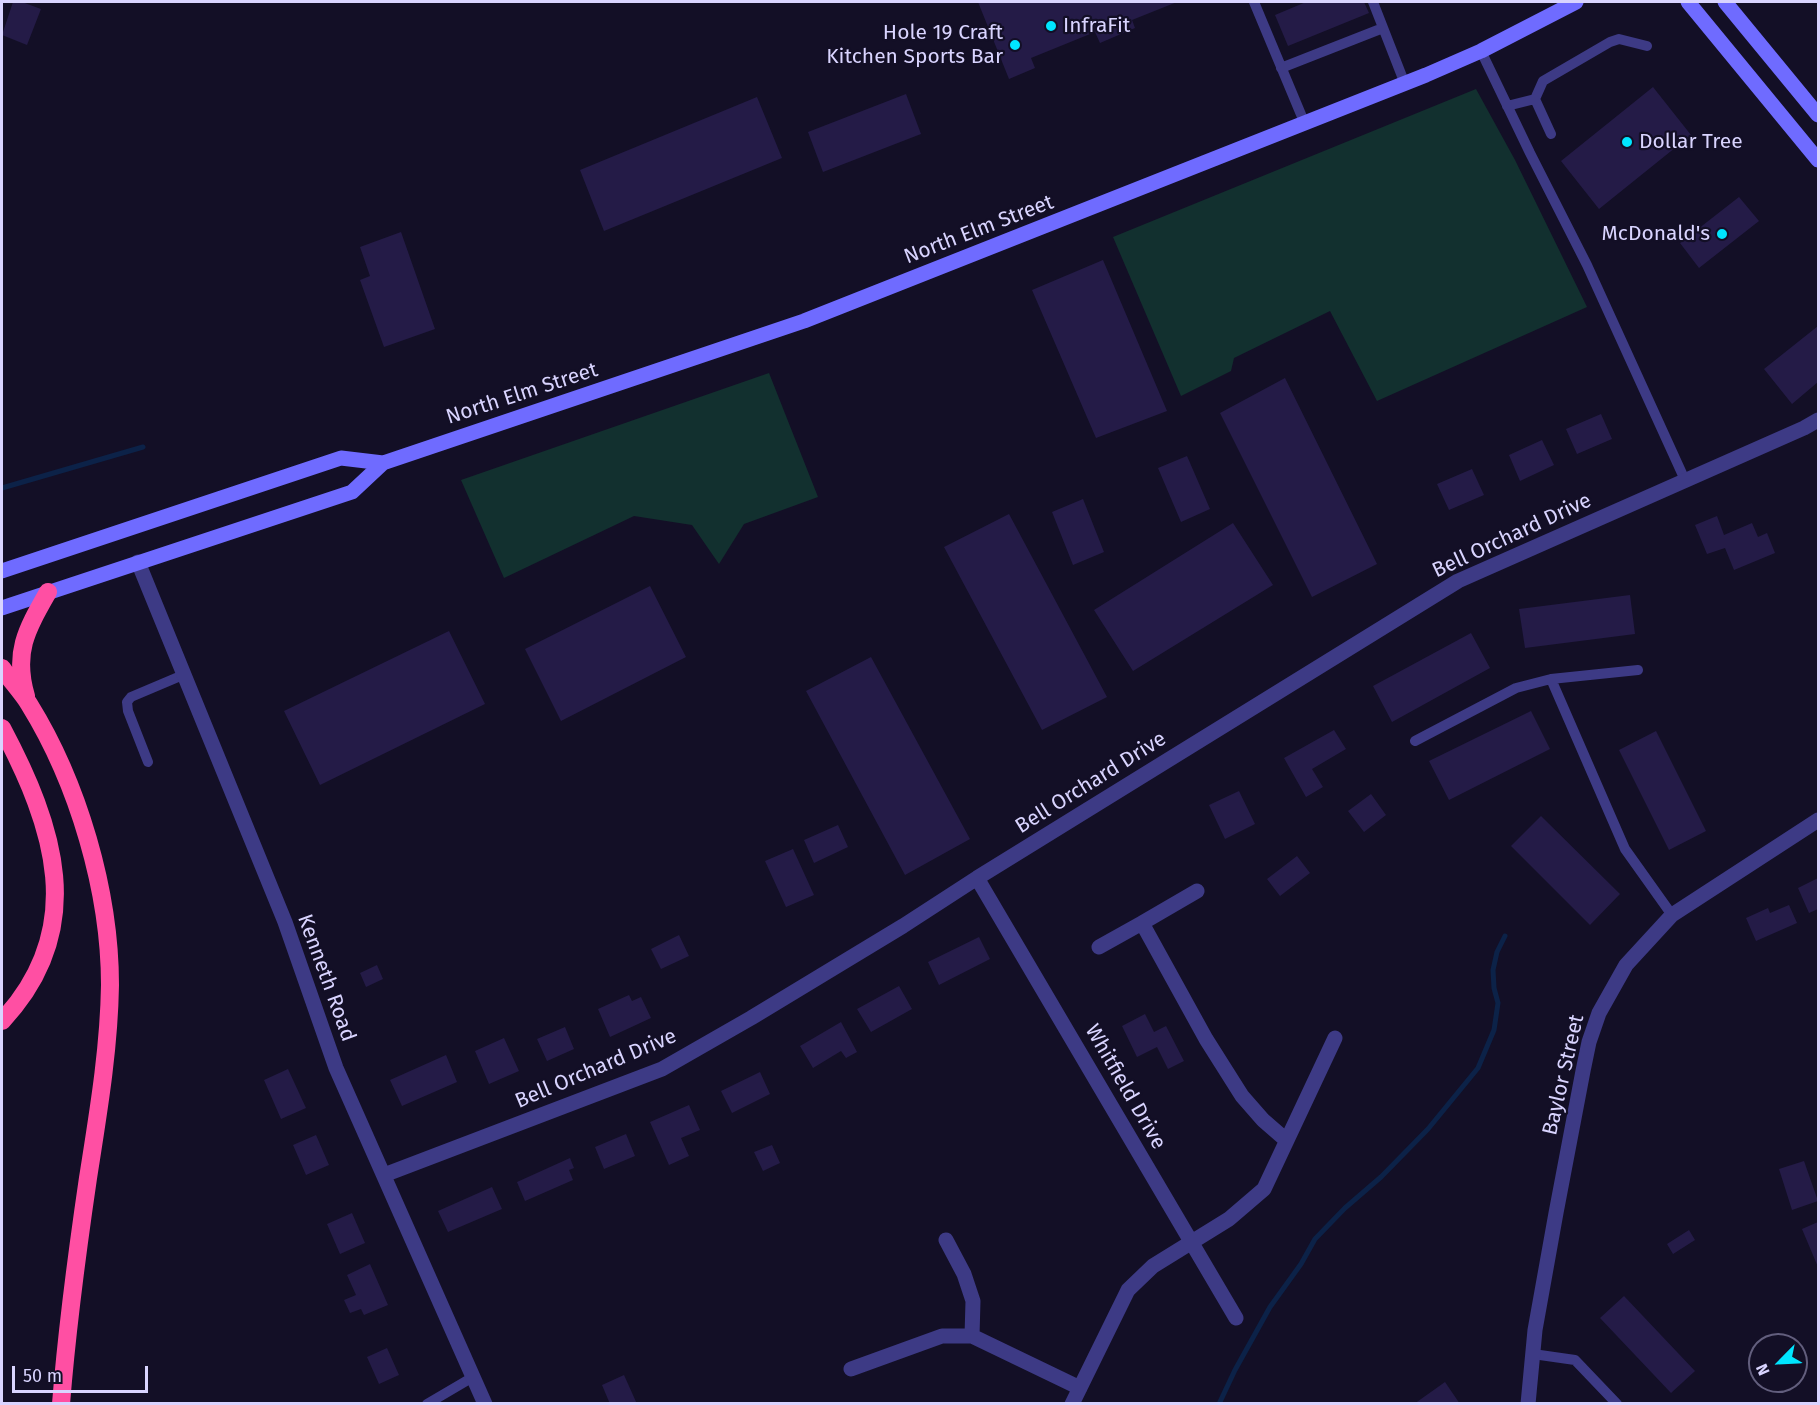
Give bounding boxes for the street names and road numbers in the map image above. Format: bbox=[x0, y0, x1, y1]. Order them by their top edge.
street label: North Elm Street bbox=[901, 190, 1057, 270]
street label: North Elm Street bbox=[443, 358, 601, 430]
street label: Bell Orchard Drive bbox=[1428, 488, 1596, 584]
street label: Bell Orchard Drive bbox=[1011, 727, 1171, 839]
street label: Kenneth Road bbox=[291, 911, 361, 1045]
street label: Baylor Street bbox=[1538, 1012, 1590, 1138]
street label: Whitfield Drive bbox=[1079, 1020, 1171, 1154]
street label: Bell Orchard Drive bbox=[512, 1024, 680, 1114]

